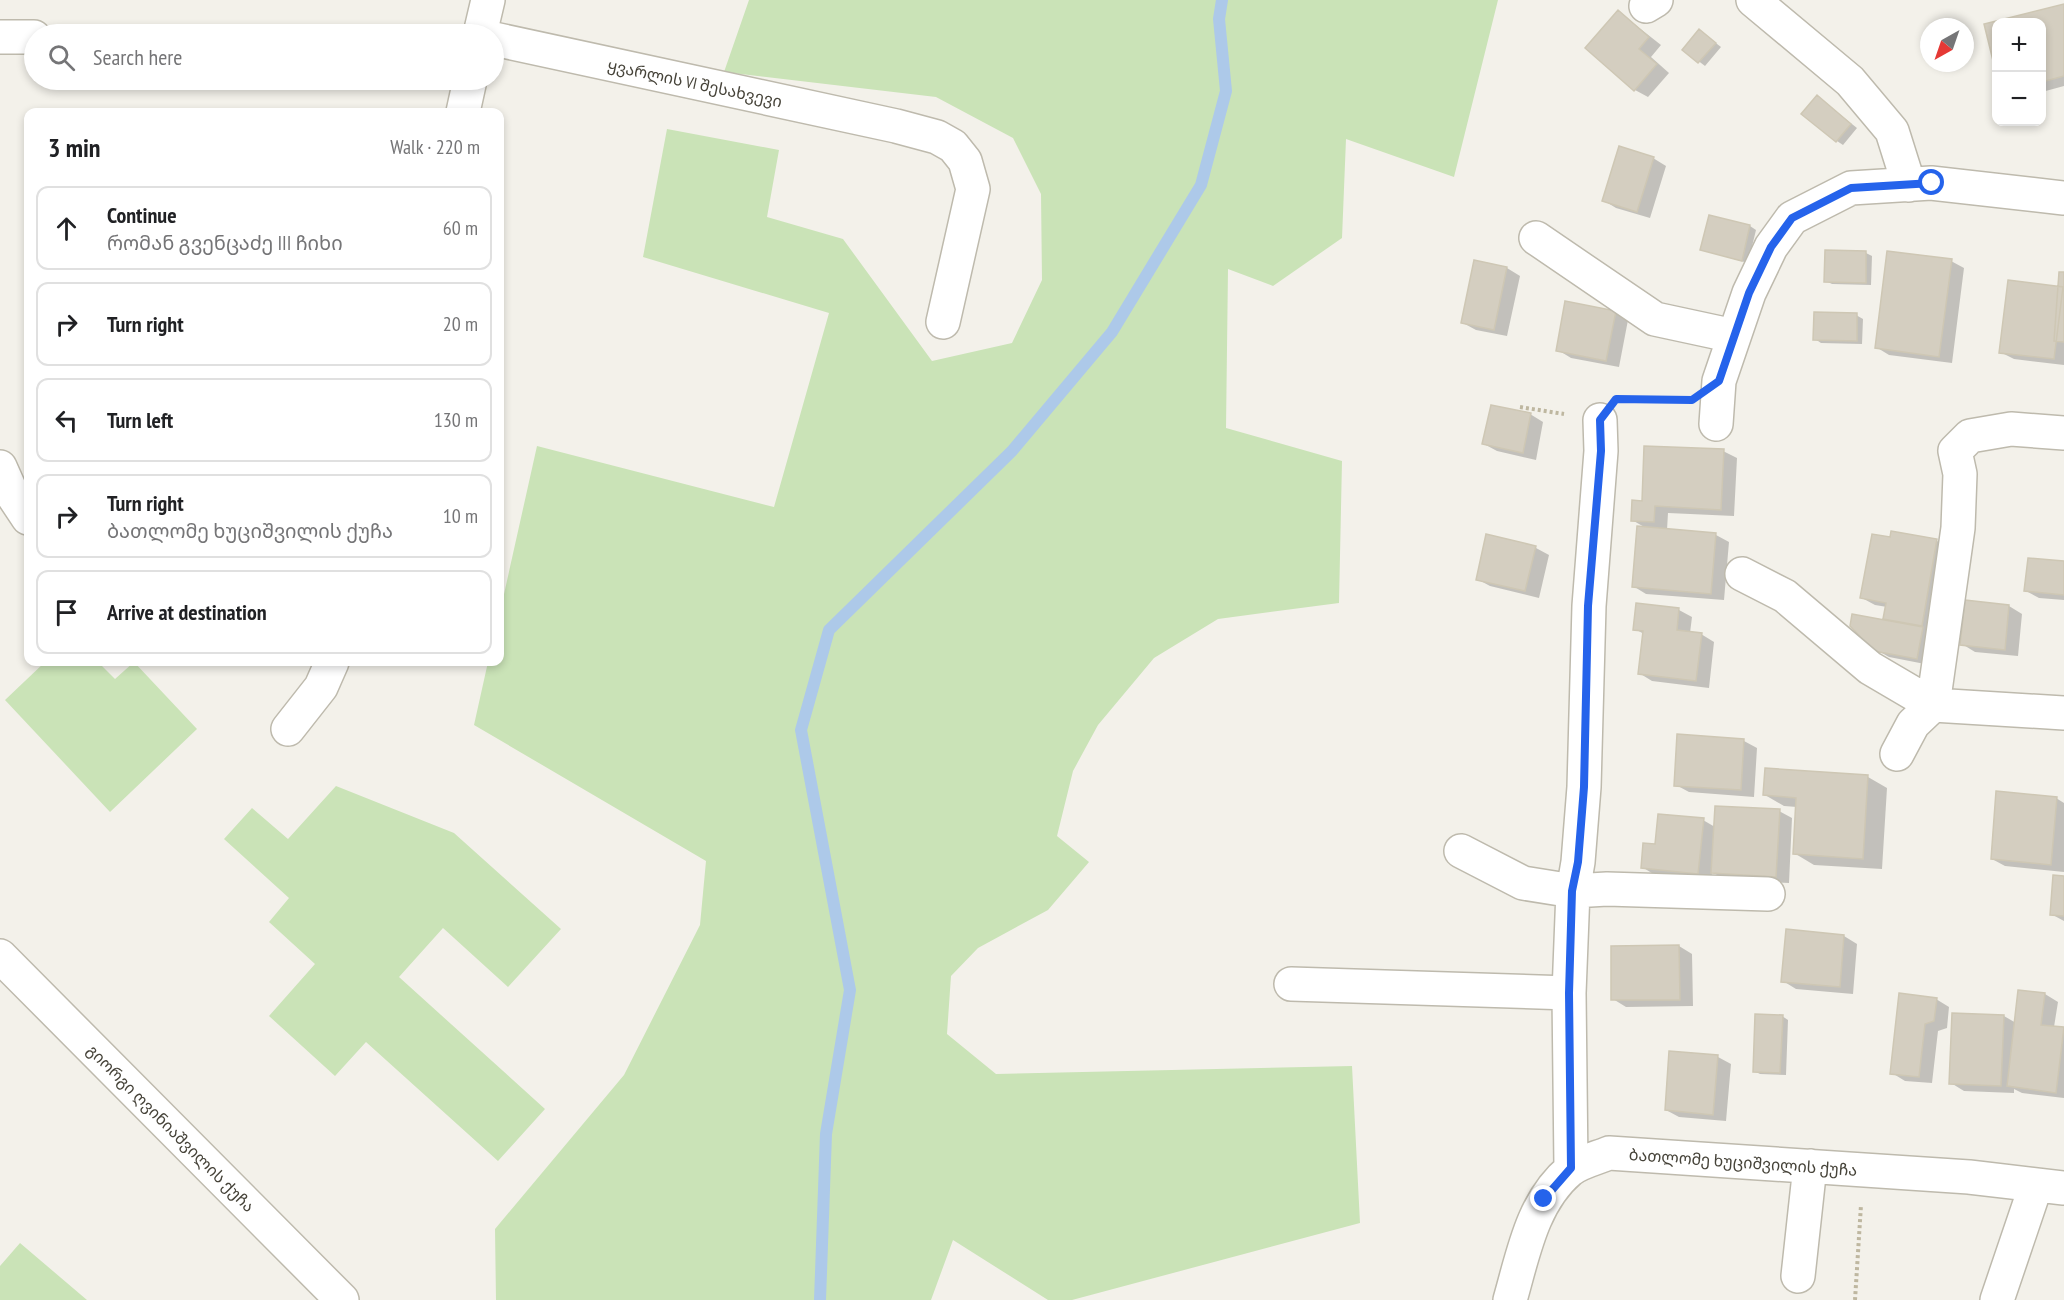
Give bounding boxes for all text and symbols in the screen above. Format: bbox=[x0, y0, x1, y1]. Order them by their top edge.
north arrow bbox=[1920, 18, 1974, 72]
map controls bbox=[1992, 18, 2046, 126]
button: + bbox=[1992, 18, 2046, 72]
search box bbox=[24, 24, 504, 90]
icon: search bbox=[45, 41, 78, 74]
text: Search here bbox=[93, 43, 182, 71]
street label: ყვარლის VI შესახვევი bbox=[606, 55, 784, 112]
button: − bbox=[1992, 72, 2046, 126]
text: 3 min bbox=[48, 131, 101, 164]
text: Walk · 220 m bbox=[390, 134, 480, 160]
route start bbox=[1918, 169, 1944, 195]
text: Continue bbox=[107, 201, 177, 229]
icon: ahead bbox=[50, 212, 83, 245]
text: 60 m bbox=[443, 215, 478, 241]
text: რომან გვენცაძე III ჩიხი bbox=[107, 230, 343, 256]
icon: right bbox=[50, 308, 83, 341]
text: Turn right bbox=[107, 310, 184, 338]
text: 20 m bbox=[443, 311, 478, 337]
icon: left bbox=[50, 404, 83, 437]
text: Turn left bbox=[107, 406, 173, 434]
text: 130 m bbox=[434, 407, 478, 433]
text: Turn right bbox=[107, 489, 184, 517]
icon: right bbox=[50, 500, 83, 533]
text: 10 m bbox=[443, 503, 478, 529]
text: ბათლომე ხუციშვილის ქუჩა bbox=[107, 518, 393, 544]
icon: arrive bbox=[50, 596, 83, 629]
text: Arrive at destination bbox=[107, 598, 267, 626]
street label: გიორგი ღვინიაშვილის ქუჩა bbox=[82, 1040, 259, 1217]
street label: ბათლომე ხუციშვილის ქუჩა bbox=[1628, 1144, 1858, 1181]
route end bbox=[1530, 1185, 1556, 1211]

